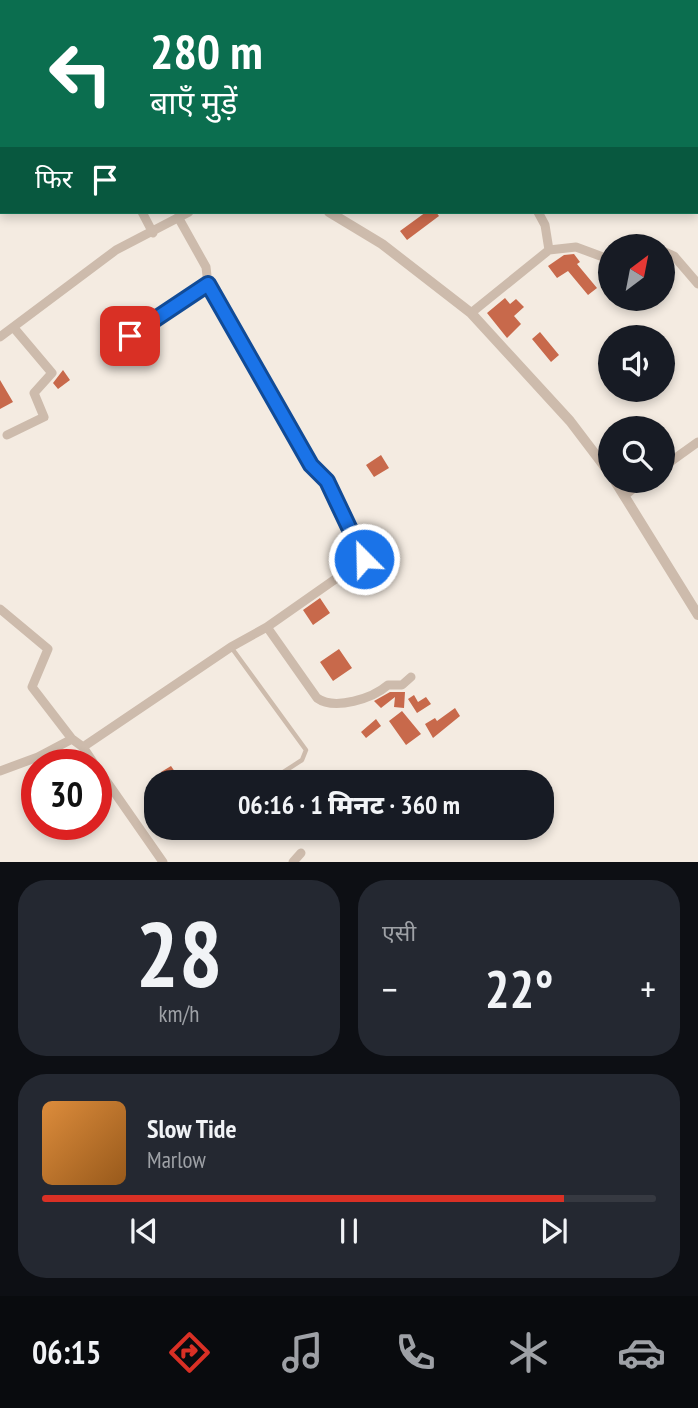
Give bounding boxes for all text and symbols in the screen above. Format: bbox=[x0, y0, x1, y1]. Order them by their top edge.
text: 280 m bbox=[150, 19, 263, 83]
icon: left bbox=[35, 28, 126, 119]
text: बाएँ मुड़ें bbox=[150, 81, 237, 123]
icon: arrive bbox=[86, 161, 124, 199]
text: फिर bbox=[35, 162, 72, 195]
north arrow bbox=[598, 234, 676, 312]
map controls bbox=[598, 234, 675, 493]
pin bbox=[100, 306, 160, 366]
icon: arrive bbox=[111, 317, 149, 355]
button: sound bbox=[598, 325, 675, 402]
button: search bbox=[598, 416, 675, 493]
position arrow bbox=[327, 522, 401, 596]
speed limit sign: 30 bbox=[21, 749, 112, 840]
text: 06:16 · 1 मिनट · 360 m bbox=[238, 788, 460, 821]
text: 28 bbox=[136, 894, 223, 1012]
text: एसी bbox=[382, 918, 416, 947]
text: 22° bbox=[485, 955, 553, 1022]
text: − bbox=[382, 964, 398, 1013]
text: + bbox=[640, 964, 656, 1013]
text: km/h bbox=[159, 999, 199, 1028]
text: Slow Tide bbox=[147, 1112, 237, 1145]
text: Marlow bbox=[147, 1145, 206, 1174]
icon: previous bbox=[125, 1212, 163, 1250]
icon: pause bbox=[330, 1212, 368, 1250]
icon: next bbox=[535, 1212, 573, 1250]
icon: directions bbox=[165, 1328, 214, 1377]
icon: music bbox=[278, 1328, 327, 1377]
icon: phone bbox=[391, 1328, 440, 1377]
icon: climate bbox=[504, 1328, 553, 1377]
icon: car bbox=[617, 1328, 666, 1377]
text: 06:15 bbox=[32, 1331, 101, 1373]

